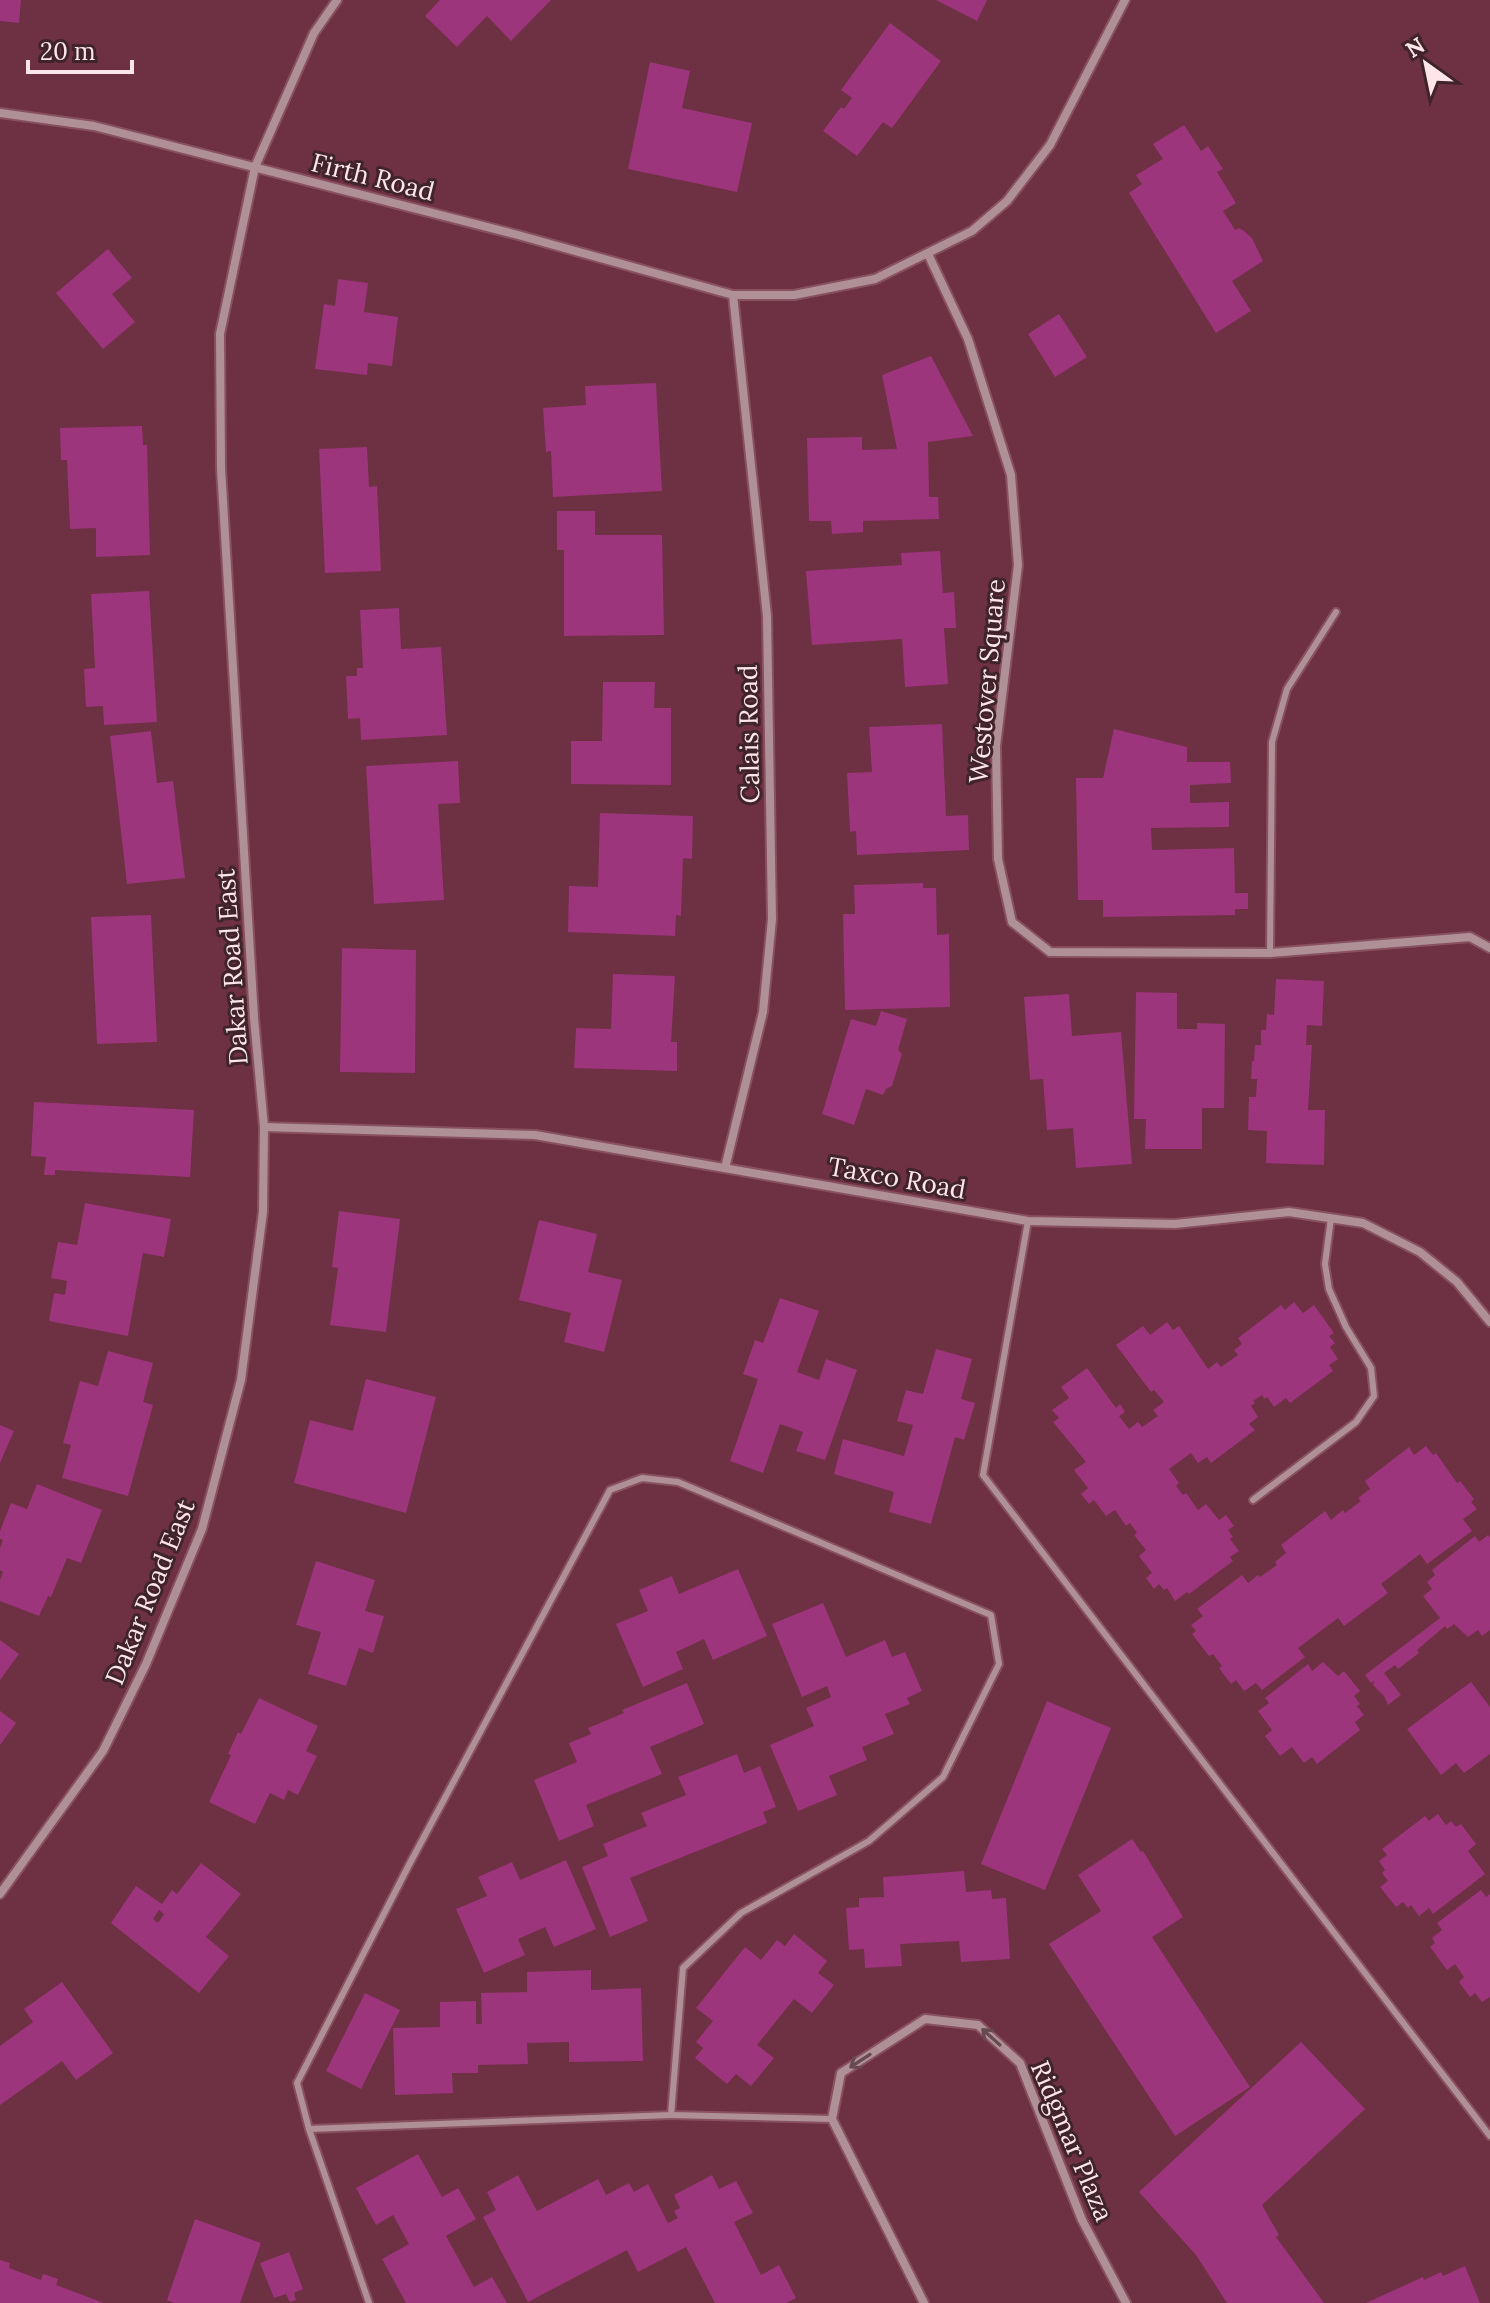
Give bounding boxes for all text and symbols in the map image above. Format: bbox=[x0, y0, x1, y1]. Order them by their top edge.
scale bar bbox=[28, 24, 132, 74]
north arrow bbox=[1386, 24, 1466, 104]
text: N bbox=[1400, 31, 1430, 64]
text: 20 m bbox=[40, 36, 96, 67]
street label: Firth Road bbox=[308, 145, 438, 208]
street label: Westover Square bbox=[961, 577, 1012, 785]
street label: Calais Road bbox=[731, 664, 766, 804]
street label: Dakar Road East bbox=[208, 868, 255, 1066]
street label: Taxco Road bbox=[826, 1149, 968, 1206]
street label: Dakar Road East bbox=[97, 1494, 202, 1689]
one-way arrow bbox=[981, 2027, 1001, 2046]
one-way arrow bbox=[849, 2054, 872, 2070]
street label: Ridgmar Plaza bbox=[1024, 2056, 1121, 2226]

